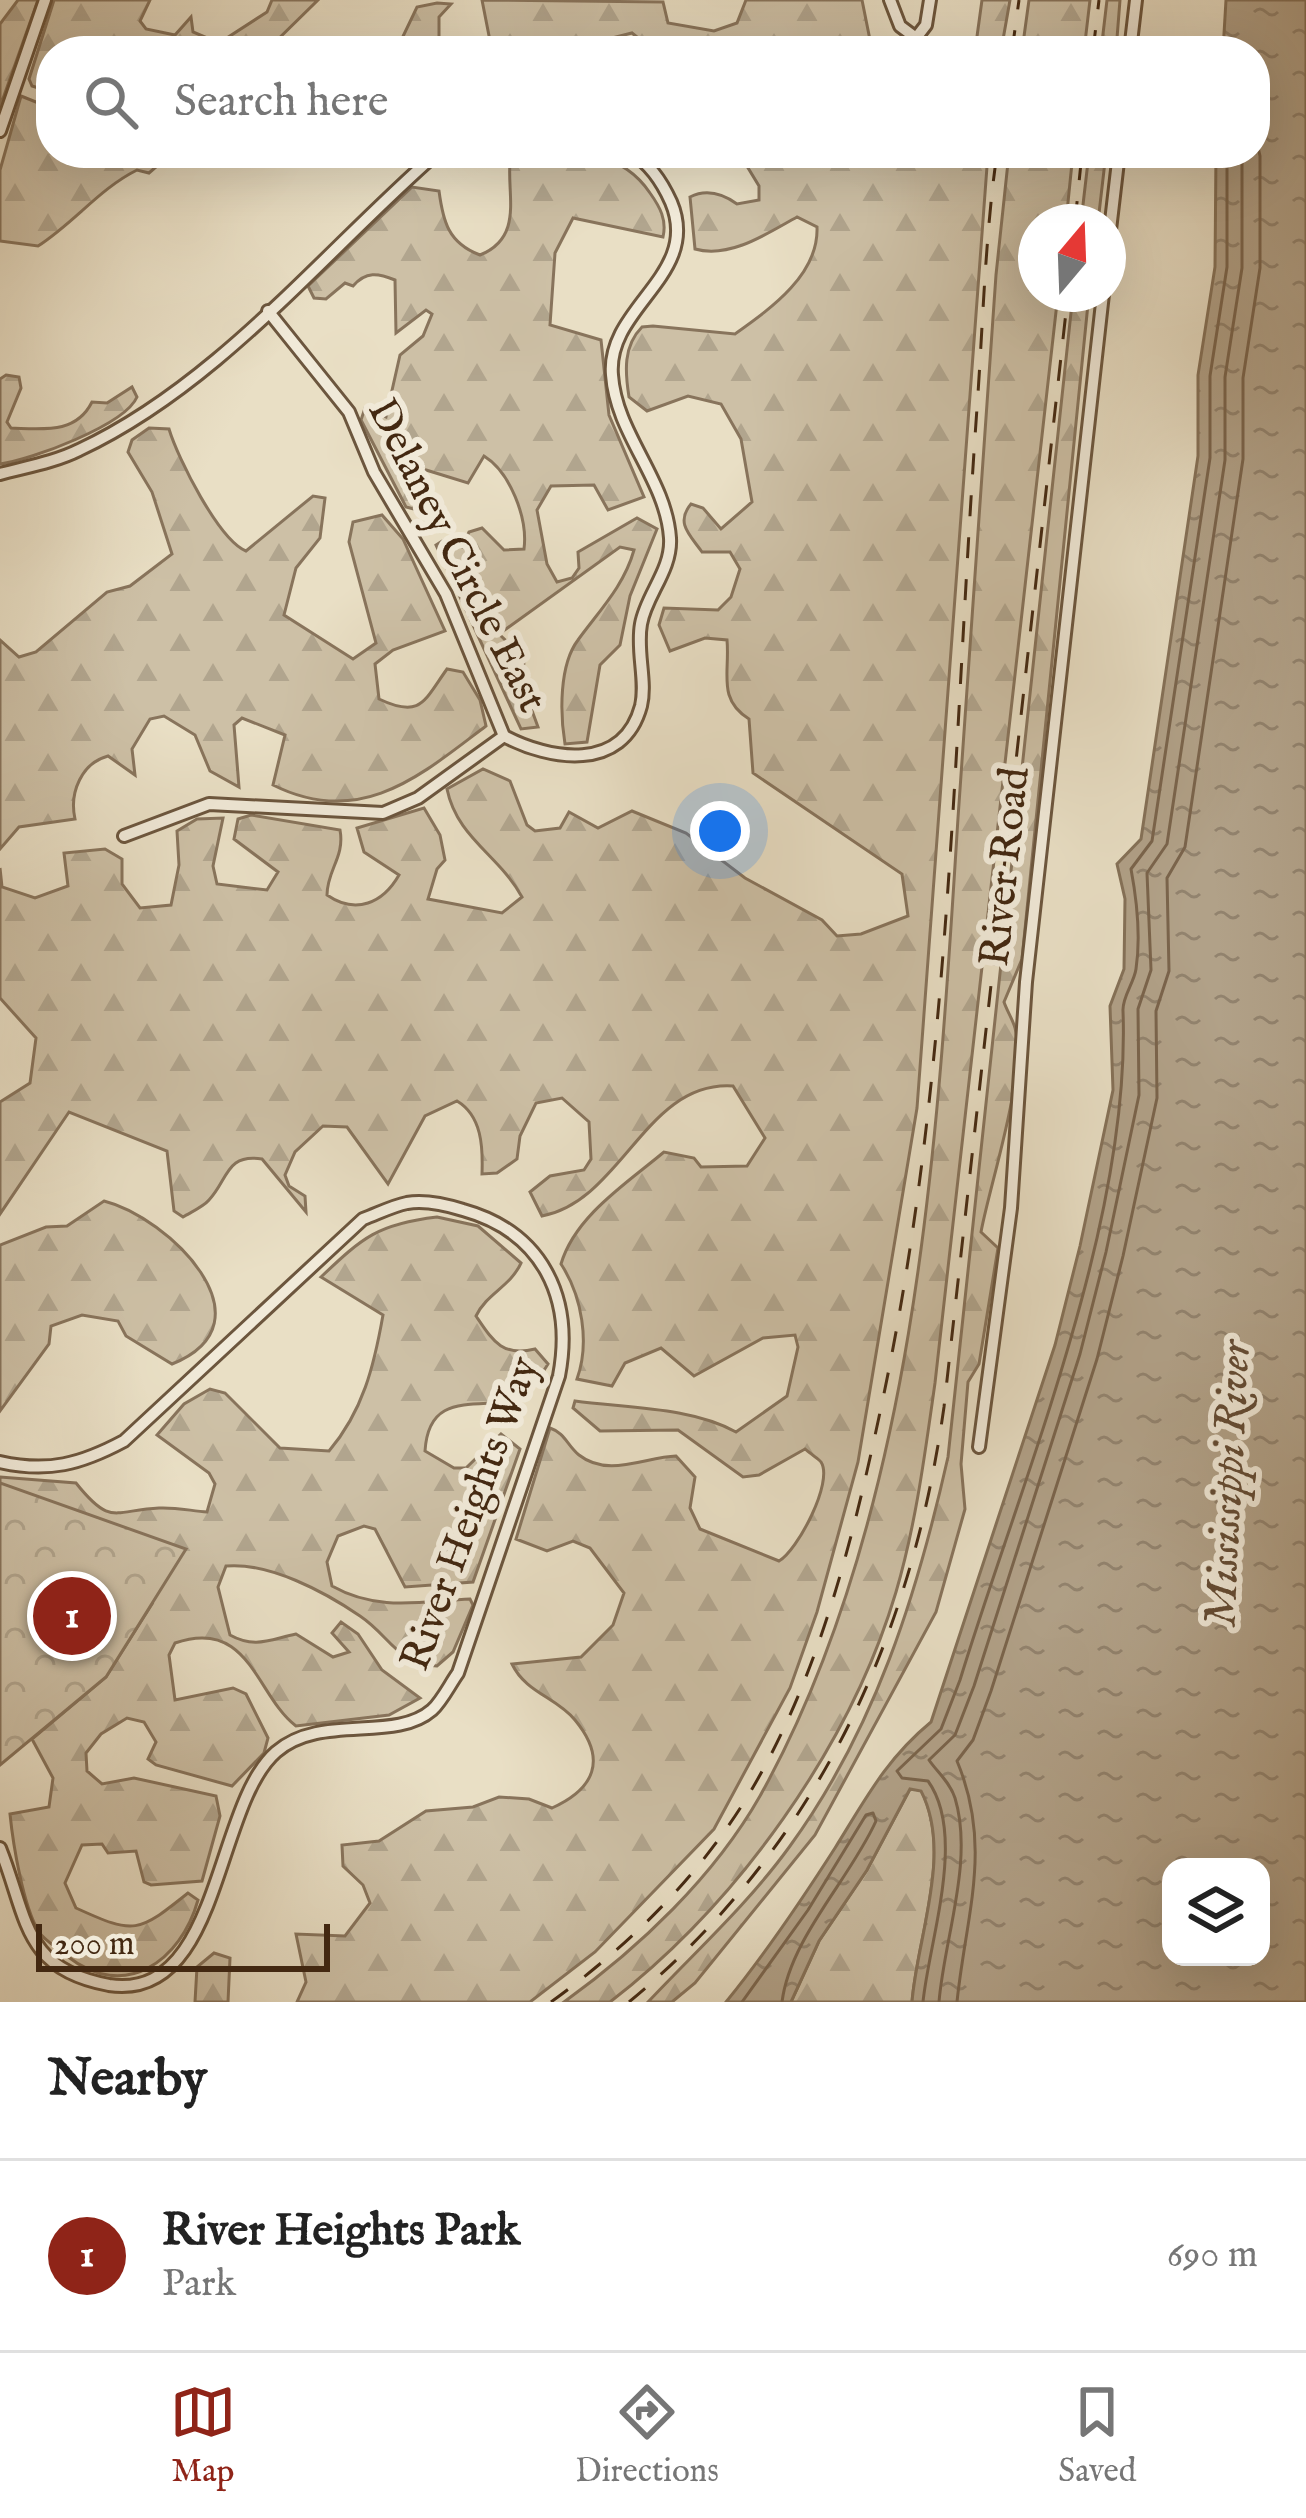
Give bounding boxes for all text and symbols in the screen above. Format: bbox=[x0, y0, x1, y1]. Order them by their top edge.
search box bbox=[36, 36, 1270, 168]
icon: search bbox=[78, 69, 144, 135]
text: Search here bbox=[174, 74, 388, 131]
north arrow bbox=[1018, 204, 1126, 312]
street label: Delaney Circle East bbox=[354, 390, 558, 722]
street label: River Road bbox=[969, 764, 1043, 969]
your location bbox=[690, 801, 750, 861]
water label: Mississippi River bbox=[1193, 1337, 1265, 1629]
street label: River Heights Way bbox=[390, 1349, 552, 1678]
pin: 1 bbox=[33, 1571, 111, 1661]
map controls bbox=[1162, 1858, 1270, 1966]
button: layers bbox=[1162, 1858, 1270, 1966]
scale bar bbox=[36, 1918, 330, 1971]
text: 200 m bbox=[54, 1924, 135, 1966]
text: Nearby bbox=[48, 2048, 207, 2113]
text: River Heights Park bbox=[162, 2203, 520, 2260]
text: 1 bbox=[80, 2231, 94, 2280]
text: 690 m bbox=[1167, 2231, 1258, 2280]
text: Park bbox=[162, 2260, 236, 2309]
tab: Map bbox=[170, 2379, 236, 2493]
tab: Directions bbox=[575, 2379, 719, 2493]
tab: Saved bbox=[1058, 2379, 1136, 2493]

